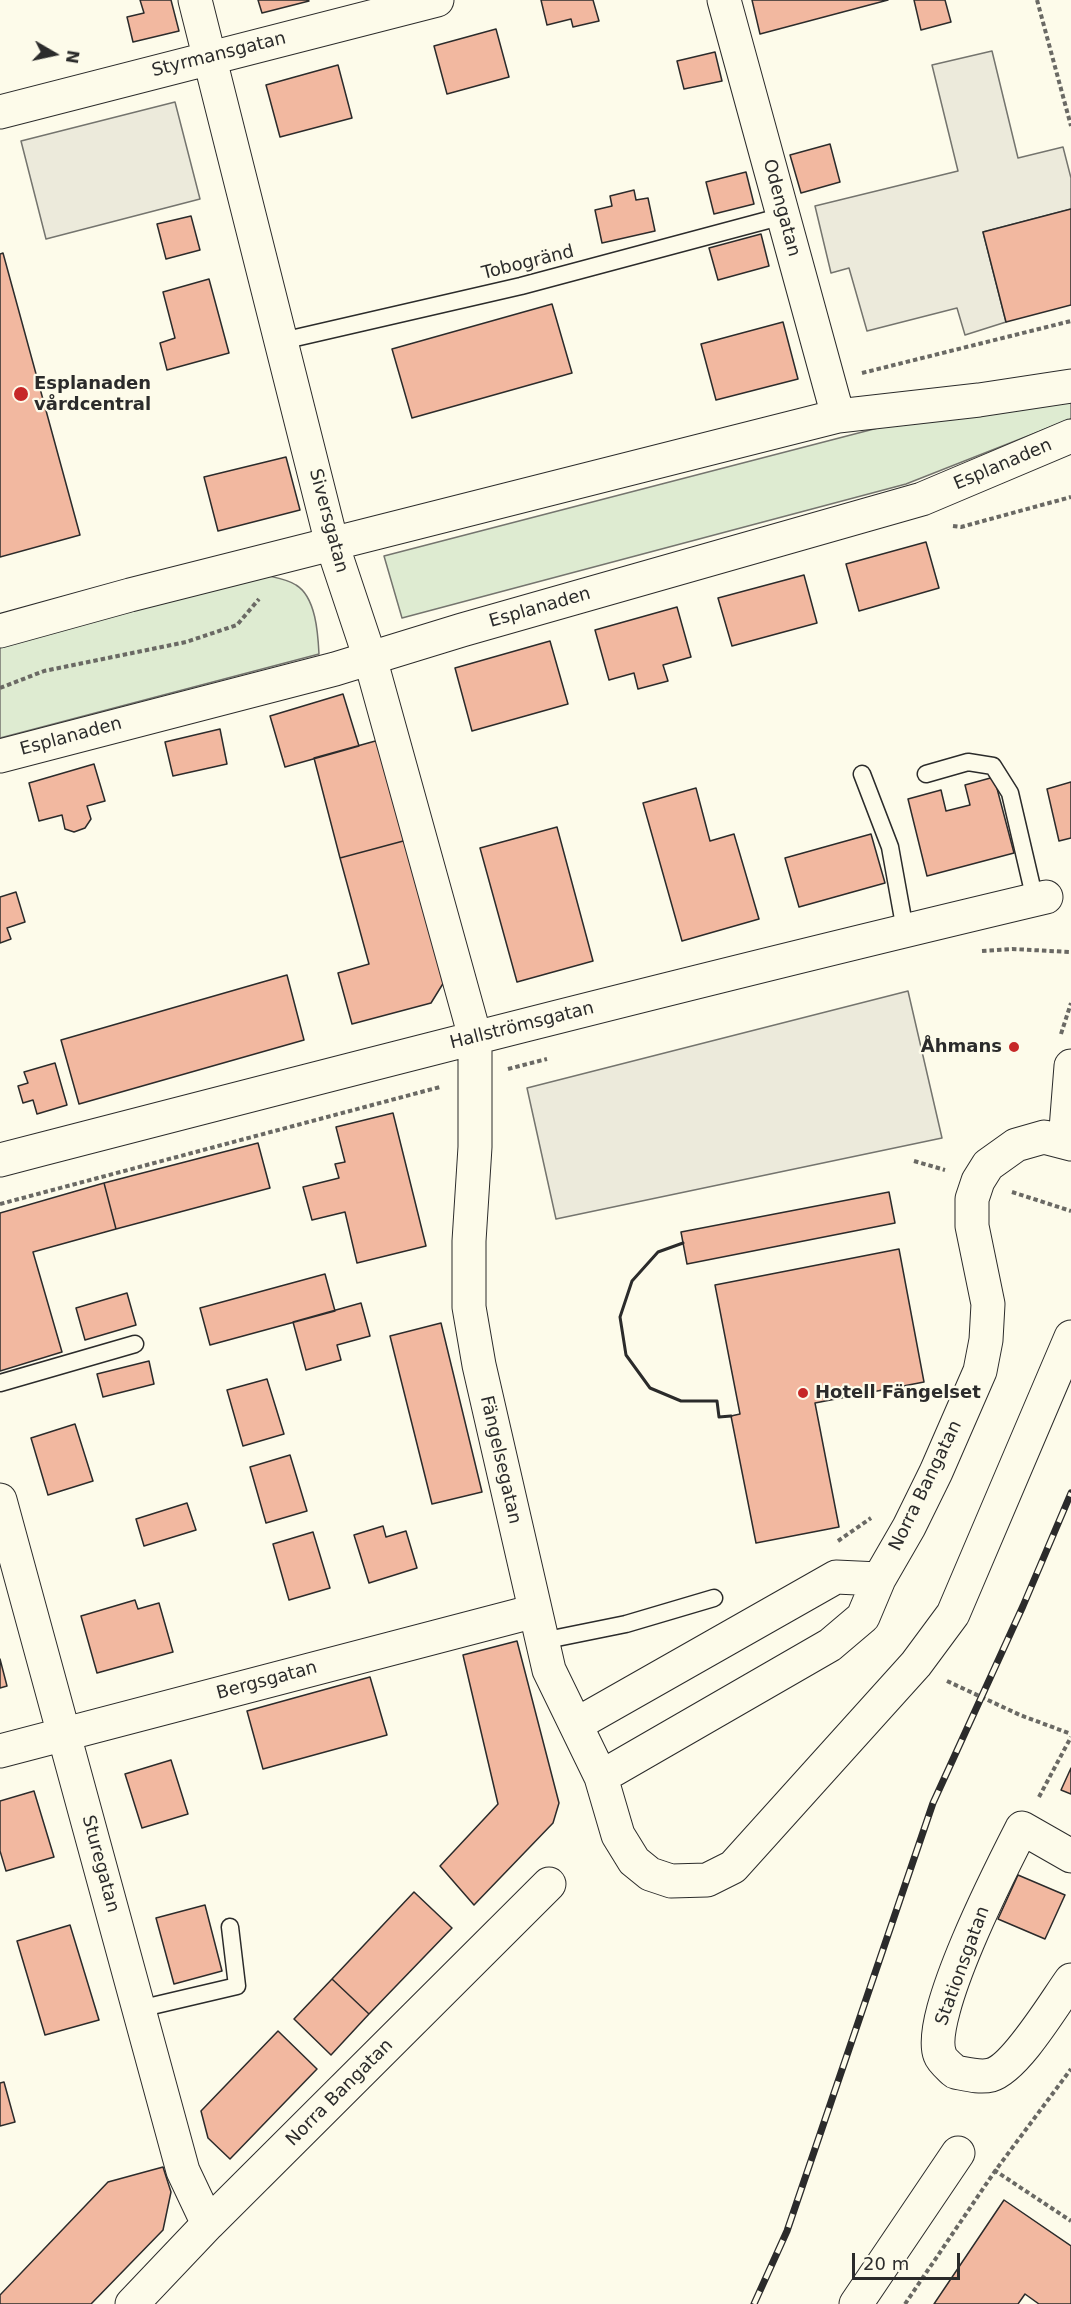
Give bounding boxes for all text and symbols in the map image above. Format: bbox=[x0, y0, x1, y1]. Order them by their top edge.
north arrow bbox=[24, 24, 84, 84]
street label: Styrmansgatan bbox=[150, 28, 288, 82]
text: N bbox=[62, 49, 83, 65]
street label: Odengatan bbox=[758, 157, 804, 259]
street label: Tobogränd bbox=[480, 241, 576, 285]
place label: Esplanaden vårdcentral bbox=[34, 373, 151, 416]
marker: Esplanaden vårdcentral bbox=[12, 385, 30, 403]
street label: Esplanaden bbox=[951, 435, 1055, 495]
street label: Siversgatan bbox=[304, 467, 352, 575]
street label: Esplanaden bbox=[487, 583, 593, 633]
street label: Esplanaden bbox=[18, 713, 124, 761]
street label: Hallströmsgatan bbox=[448, 998, 596, 1054]
place label: Åhmans bbox=[921, 1036, 1002, 1058]
marker: Åhmans bbox=[1007, 1040, 1021, 1054]
place label: Hotell Fängelset bbox=[815, 1382, 981, 1404]
marker: Hotell Fängelset bbox=[796, 1386, 810, 1400]
street label: Fängelsegatan bbox=[475, 1394, 525, 1526]
street label: Norra Bangatan bbox=[885, 1417, 967, 1555]
street label: Bergsgatan bbox=[214, 1657, 320, 1705]
street label: Sturegatan bbox=[77, 1813, 123, 1915]
street label: Stationsgatan bbox=[931, 1903, 995, 2029]
street label: Norra Bangatan bbox=[282, 2035, 398, 2151]
scale bar bbox=[855, 2241, 963, 2279]
text: 20 m bbox=[863, 2253, 909, 2274]

